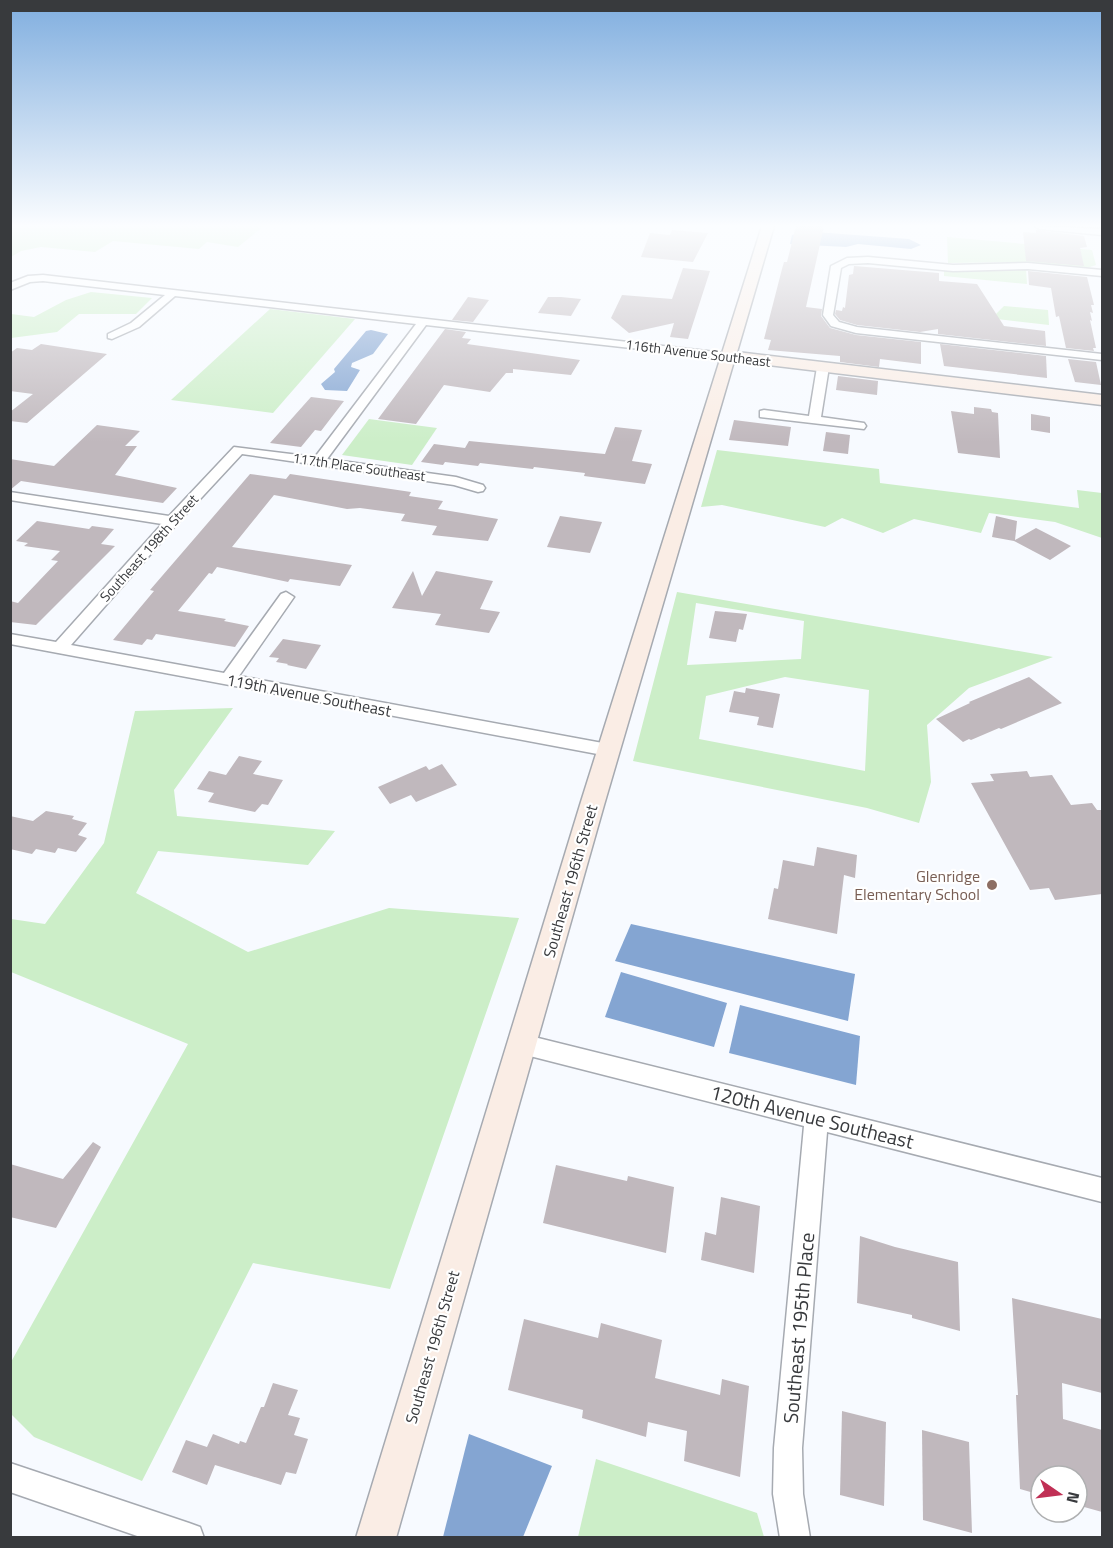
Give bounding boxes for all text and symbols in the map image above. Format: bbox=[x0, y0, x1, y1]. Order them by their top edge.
street label: 116th Avenue Southeast bbox=[624, 333, 772, 372]
street label: 117th Place Southeast bbox=[291, 447, 427, 486]
street label: Southeast 198th Street bbox=[94, 489, 203, 606]
street label: 119th Avenue Southeast bbox=[225, 667, 394, 723]
street label: Southeast 196th Street bbox=[537, 801, 603, 960]
place label: Glenridge Elementary School bbox=[854, 864, 980, 906]
marker: Glenridge Elementary School bbox=[985, 878, 999, 892]
street label: 120th Avenue Southeast bbox=[707, 1076, 917, 1157]
street label: Southeast 195th Place bbox=[775, 1231, 822, 1425]
street label: Southeast 196th Street bbox=[399, 1267, 465, 1426]
north arrow bbox=[1029, 1464, 1089, 1524]
text: N bbox=[1061, 1489, 1087, 1506]

